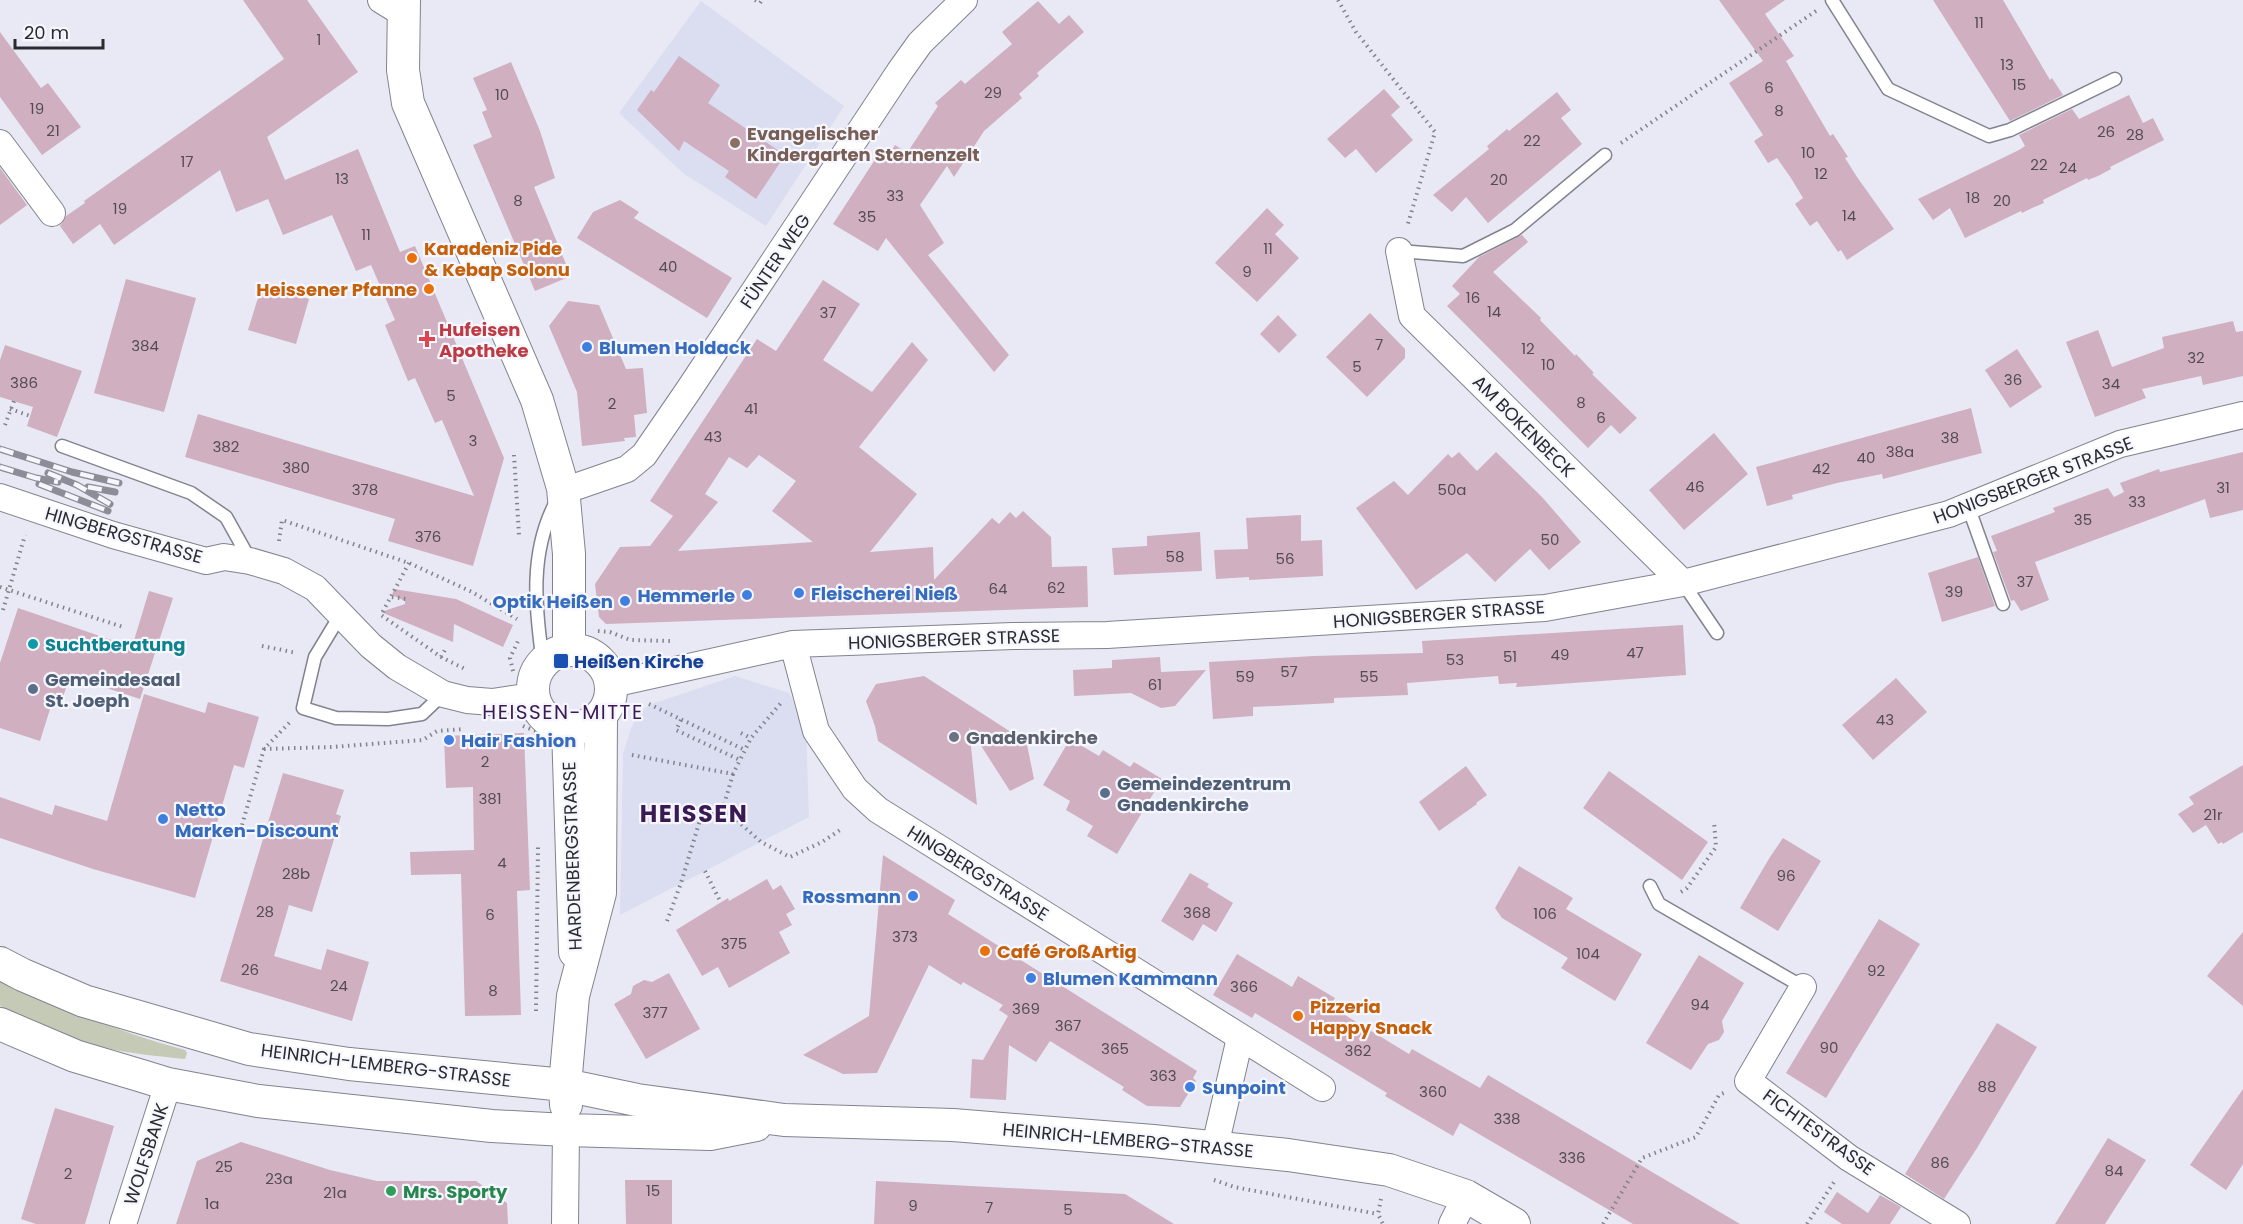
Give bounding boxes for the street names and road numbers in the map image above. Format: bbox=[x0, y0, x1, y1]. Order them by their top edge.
street label: FÜNTER WEG bbox=[734, 209, 816, 313]
street label: AM BOKENBECK bbox=[1467, 369, 1581, 483]
street label: HONIGSBERGER STRASSE bbox=[1929, 430, 2137, 530]
street label: HINGBERGSTRASSE bbox=[42, 501, 206, 569]
street label: HONIGSBERGER STRASSE bbox=[1332, 594, 1546, 634]
street label: HONIGSBERGER STRASSE bbox=[848, 623, 1060, 655]
street label: HARDENBERGSTRASSE bbox=[556, 761, 588, 951]
street label: HINGBERGSTRASSE bbox=[902, 819, 1054, 927]
street label: HEINRICH-LEMBERG-STRASSE bbox=[260, 1037, 512, 1093]
street label: FICHTESTRASSE bbox=[1758, 1083, 1880, 1181]
street label: WOLFSBANK bbox=[118, 1100, 174, 1208]
street label: HEINRICH-LEMBERG-STRASSE bbox=[1001, 1117, 1255, 1163]

